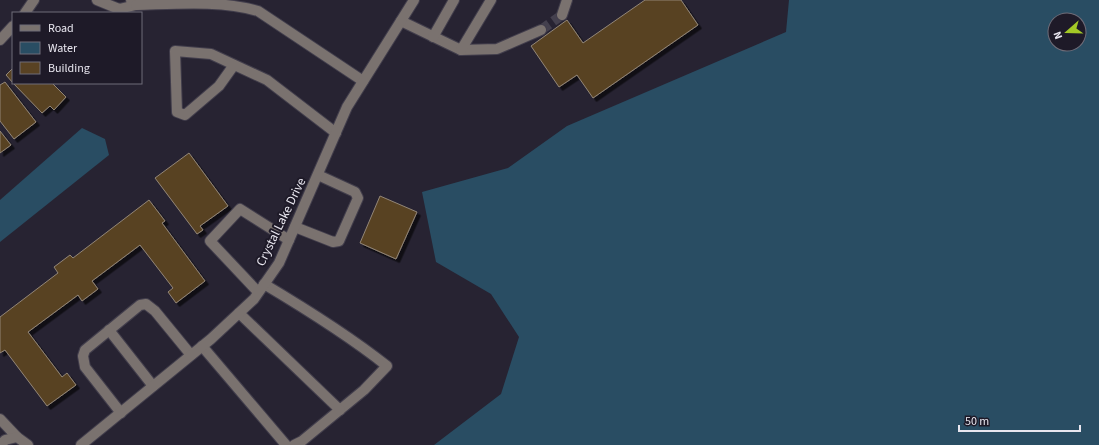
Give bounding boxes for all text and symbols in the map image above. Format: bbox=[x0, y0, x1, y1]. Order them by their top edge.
legend bbox=[12, 12, 142, 84]
north arrow bbox=[1047, 12, 1087, 52]
text: Road bbox=[48, 20, 74, 37]
text: N bbox=[1050, 29, 1066, 41]
text: Water bbox=[48, 40, 78, 57]
text: Building bbox=[48, 60, 90, 77]
street label: Crystal Lake Drive bbox=[252, 175, 310, 269]
scale bar bbox=[959, 407, 1080, 433]
text: 50 m bbox=[965, 413, 989, 430]

